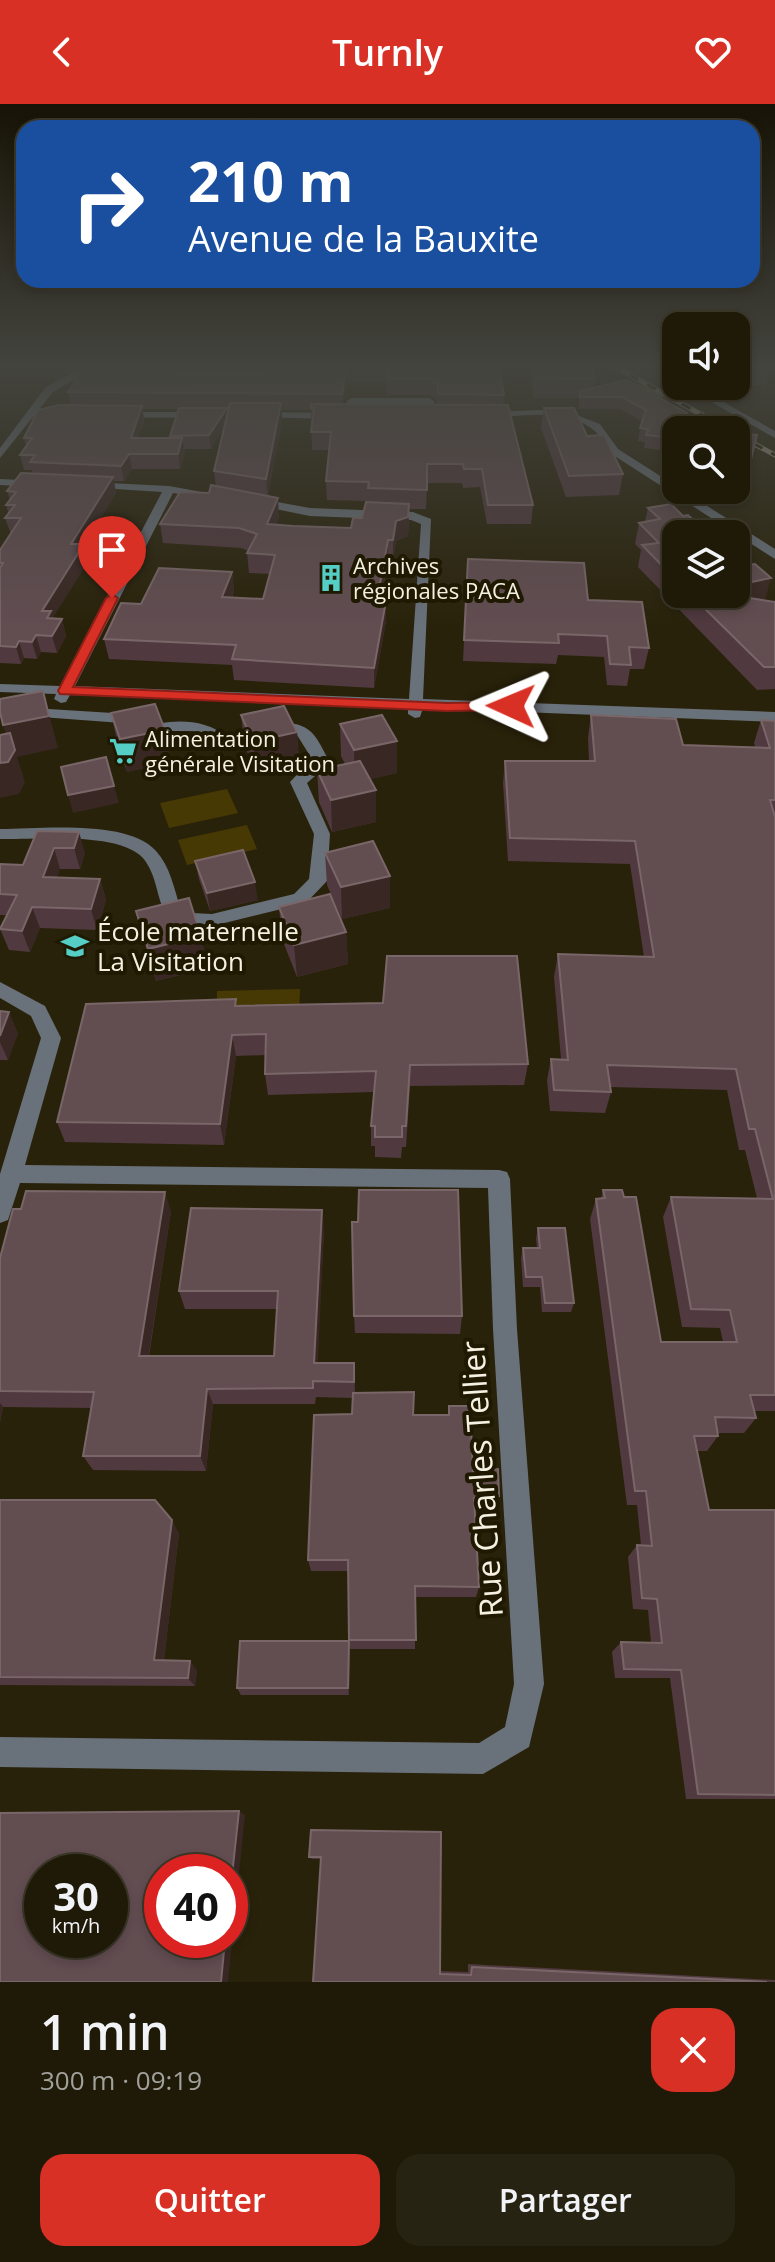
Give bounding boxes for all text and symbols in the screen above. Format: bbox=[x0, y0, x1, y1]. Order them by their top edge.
text: Turnly bbox=[332, 28, 443, 77]
icon: back bbox=[40, 30, 84, 74]
icon: heart bbox=[691, 30, 735, 74]
text: 210 m bbox=[188, 142, 354, 218]
icon: right bbox=[56, 152, 160, 256]
text: Avenue de la Bauxite bbox=[188, 214, 539, 263]
map controls bbox=[662, 312, 750, 608]
button: sound bbox=[662, 312, 750, 400]
button: search bbox=[662, 416, 750, 504]
pin bbox=[78, 516, 146, 598]
button: layers bbox=[662, 520, 750, 608]
icon: arrive bbox=[90, 528, 134, 572]
place label: Archives régionales PACA bbox=[353, 550, 520, 605]
building icon: Archives régionales PACA bbox=[316, 563, 346, 593]
position arrow bbox=[469, 664, 553, 748]
place label: Alimentation générale Visitation bbox=[145, 723, 335, 778]
supermarket icon: Alimentation générale Visitation bbox=[108, 736, 138, 766]
place label: École maternelle La Visitation bbox=[97, 913, 299, 979]
school or university icon: École maternelle La Visitation bbox=[60, 931, 90, 961]
street label: Rue Charles Tellier bbox=[450, 1339, 512, 1619]
speed limit sign: 40 bbox=[144, 1854, 248, 1958]
text: 30 bbox=[53, 1868, 99, 1923]
text: km/h bbox=[52, 1912, 100, 1939]
text: 1 min bbox=[40, 1999, 170, 2064]
button: close bbox=[651, 2008, 735, 2092]
text: 300 m · 09:19 bbox=[40, 2062, 202, 2098]
button: Quitter bbox=[40, 2154, 380, 2246]
button: Partager bbox=[396, 2154, 735, 2246]

